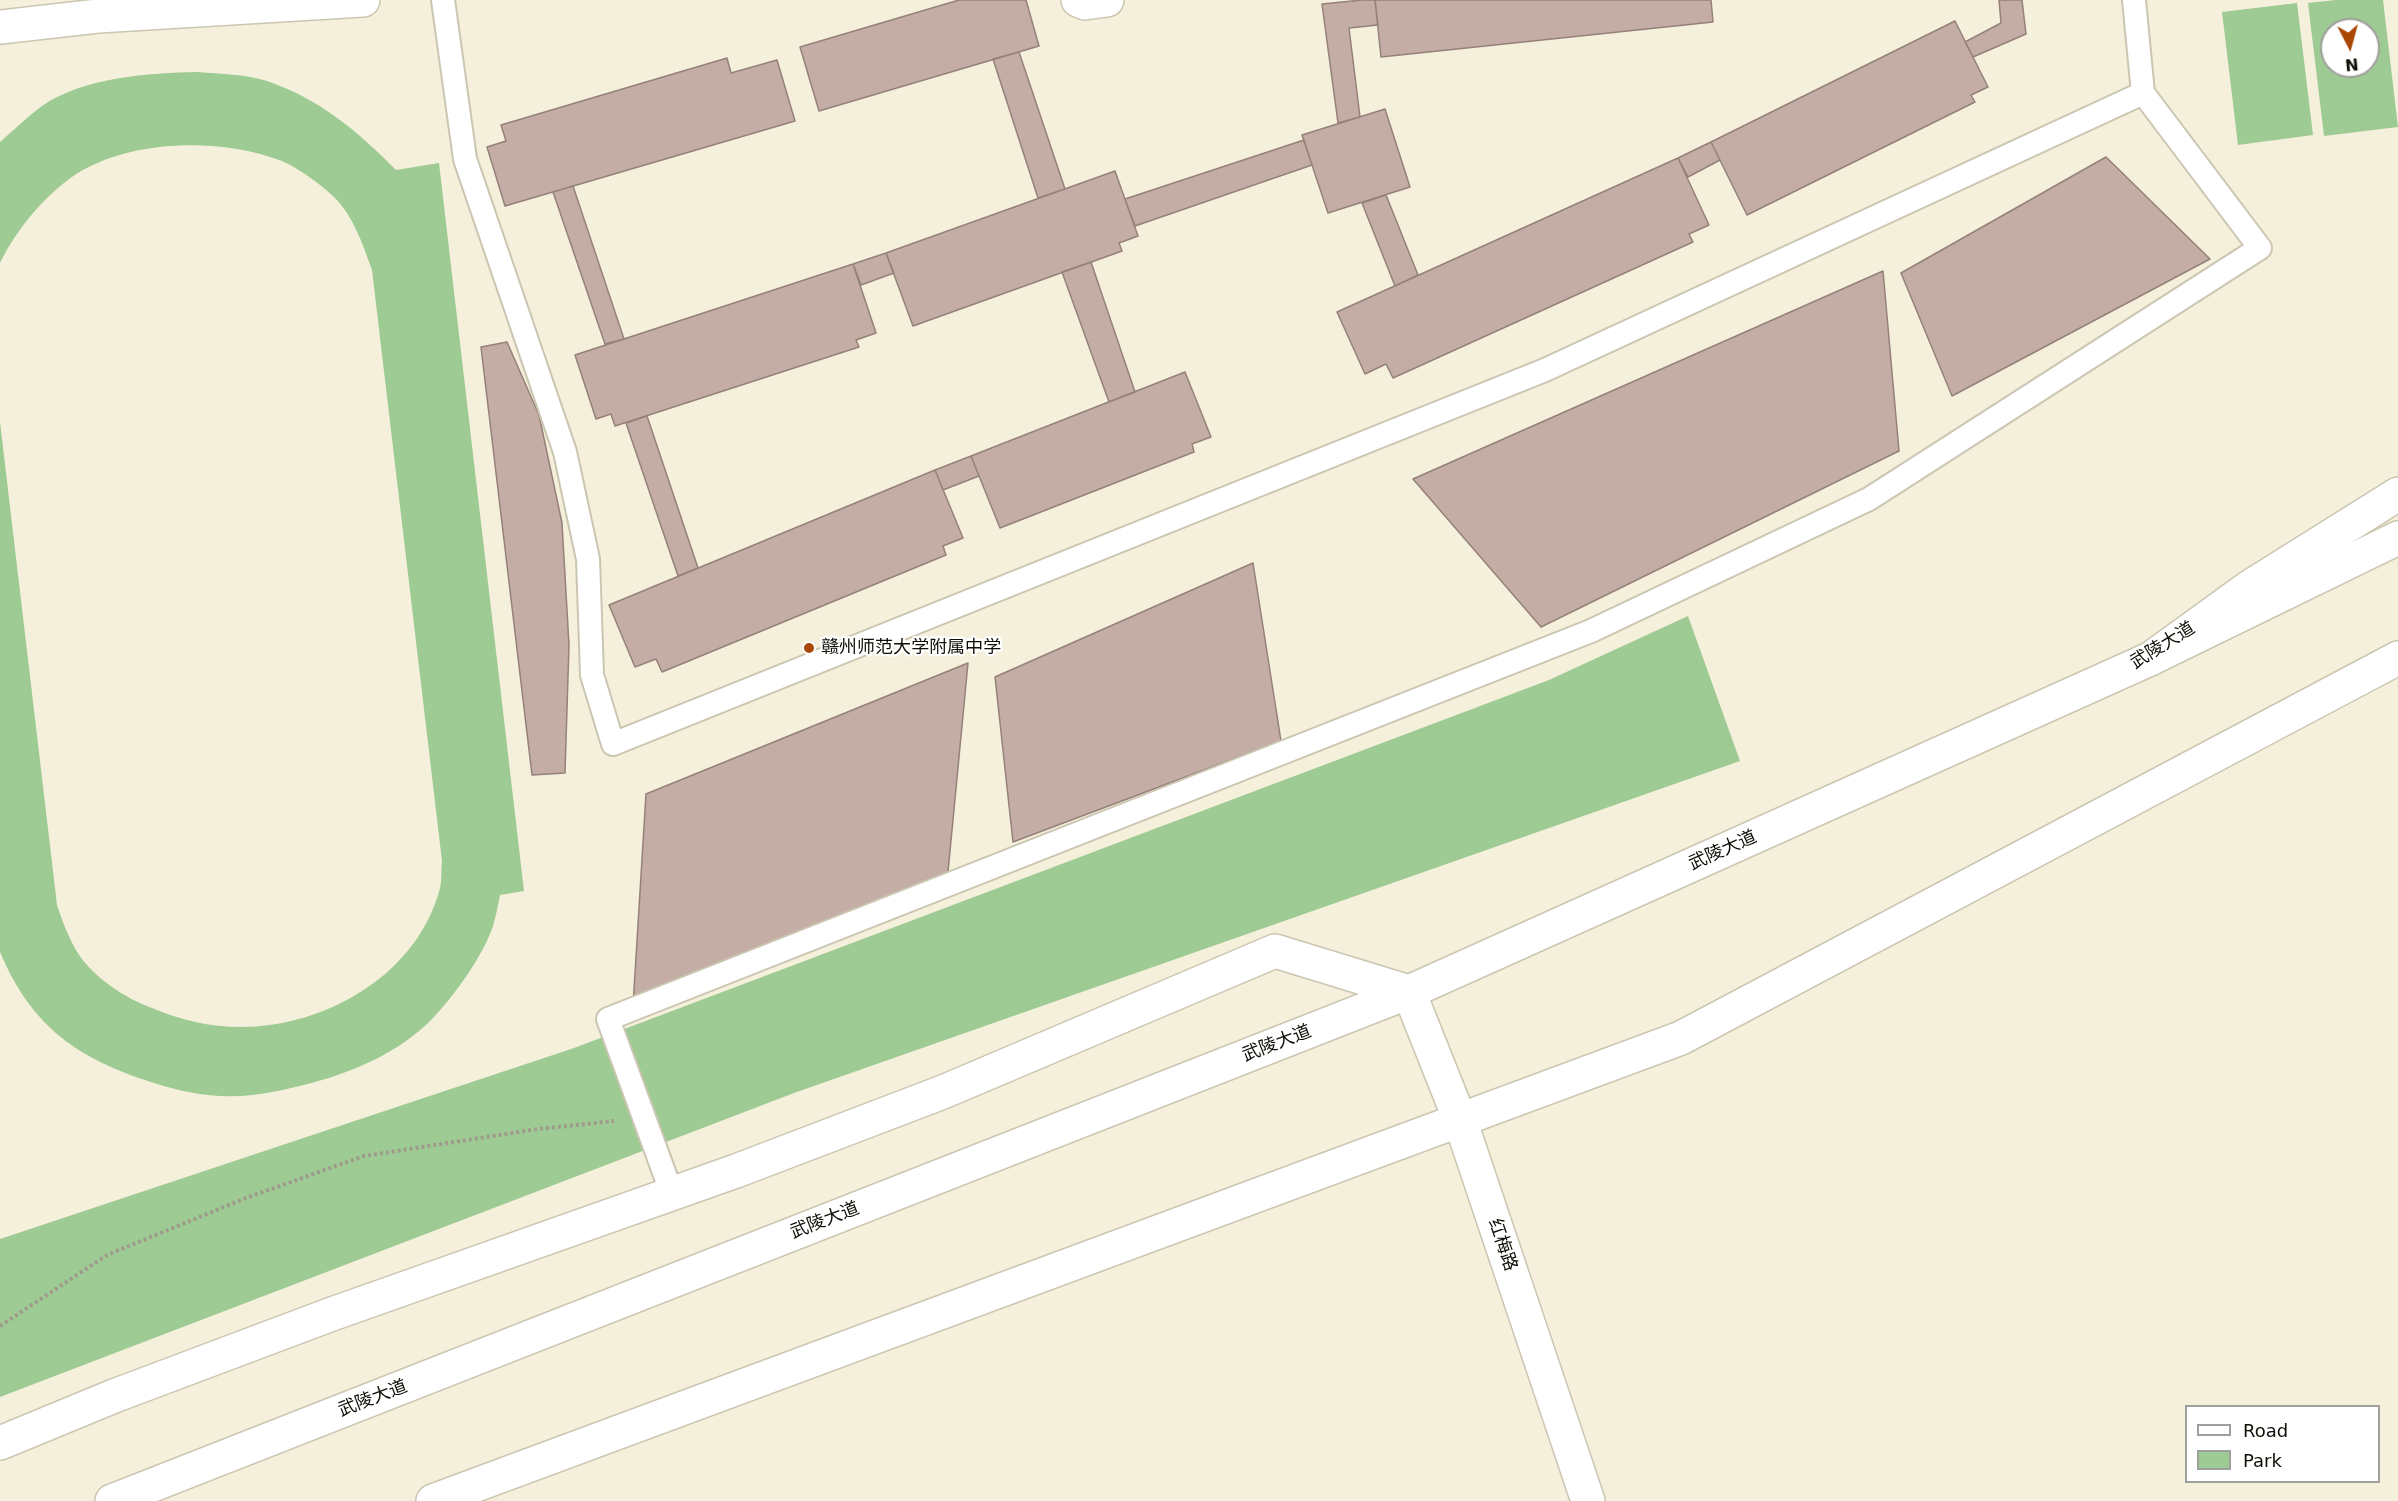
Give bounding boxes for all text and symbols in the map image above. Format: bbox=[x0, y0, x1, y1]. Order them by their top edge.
north arrow bbox=[2320, 18, 2380, 78]
text: N bbox=[2344, 54, 2359, 75]
street label: 武陵大道 bbox=[2127, 618, 2199, 674]
place label: 赣州师范大学附属中学 bbox=[821, 637, 1001, 659]
marker: 赣州师范大学附属中学 bbox=[802, 641, 816, 655]
street label: 武陵大道 bbox=[1686, 826, 1760, 876]
street label: 武陵大道 bbox=[1240, 1021, 1314, 1067]
street label: 武陵大道 bbox=[788, 1198, 862, 1244]
street label: 红梅路 bbox=[1483, 1216, 1521, 1274]
street label: 武陵大道 bbox=[336, 1376, 410, 1422]
legend bbox=[2185, 1405, 2380, 1483]
text: Road bbox=[2243, 1420, 2288, 1441]
text: Park bbox=[2243, 1450, 2282, 1471]

